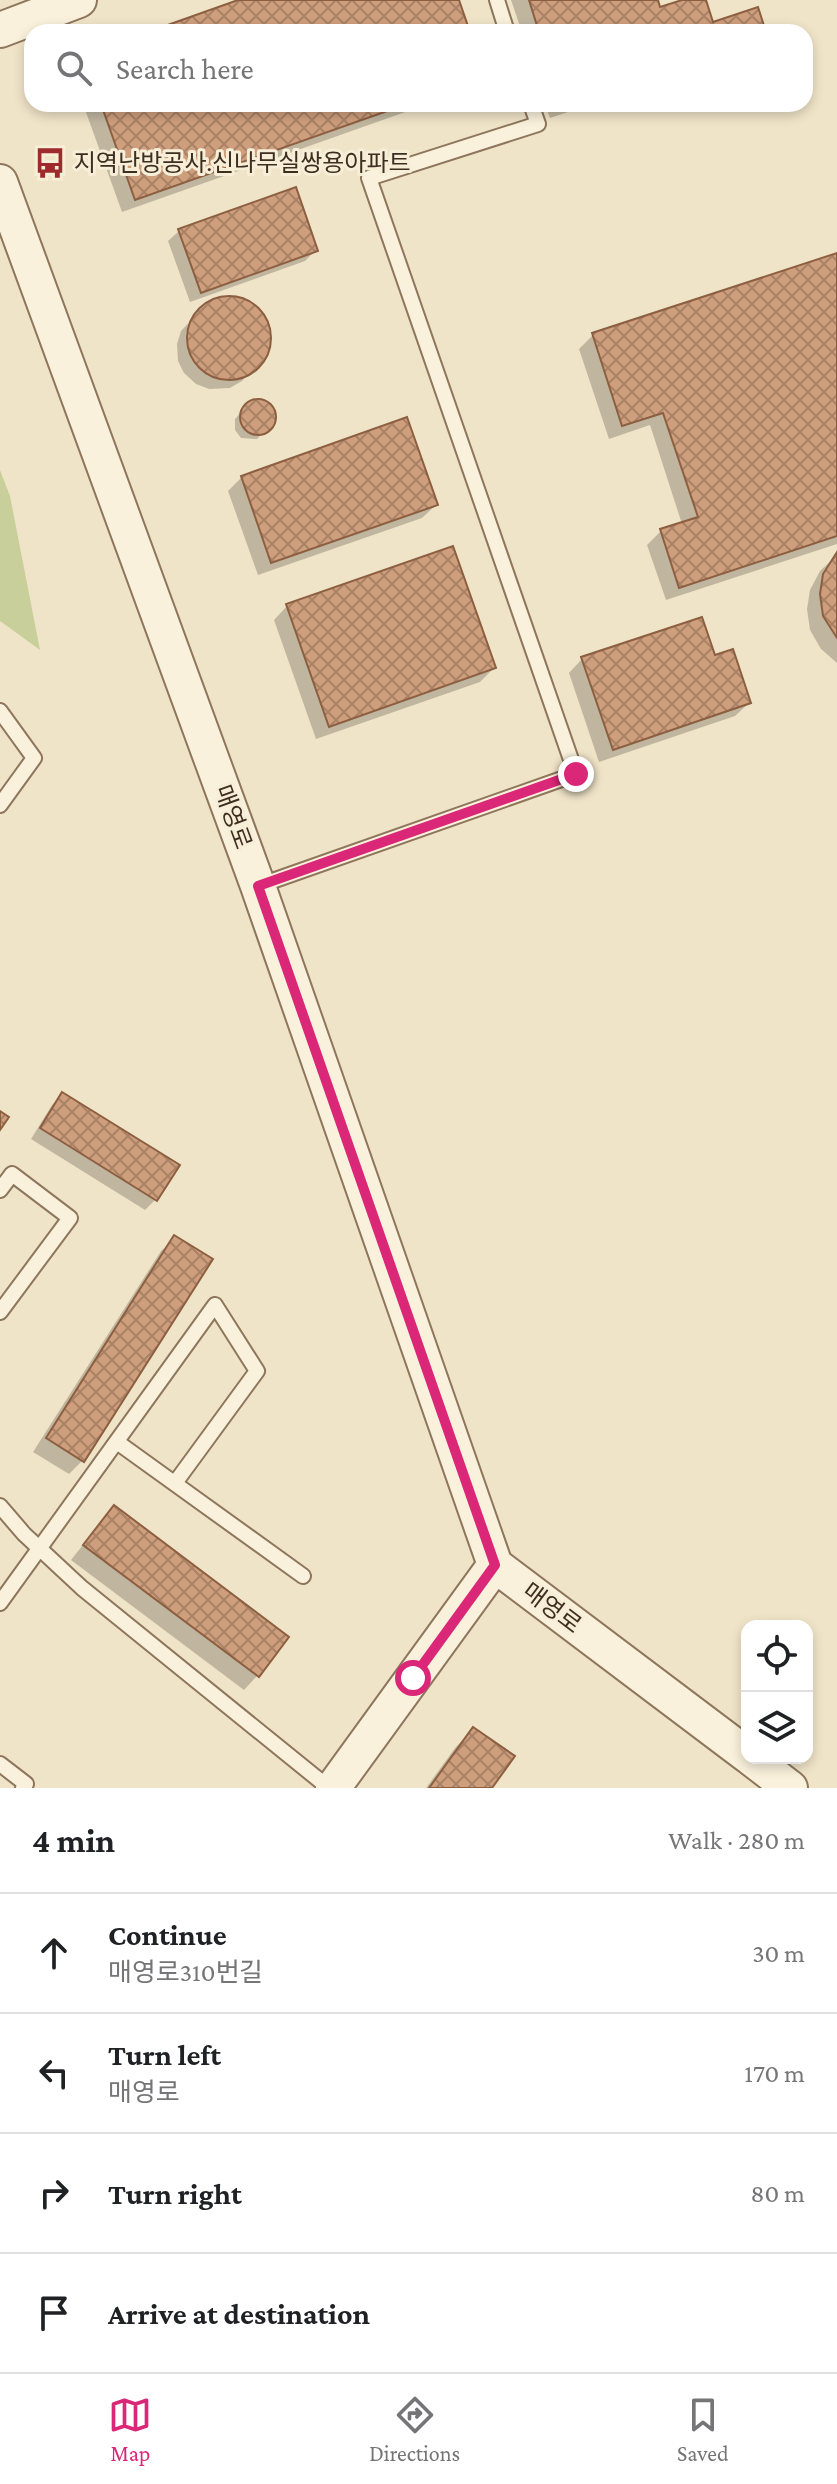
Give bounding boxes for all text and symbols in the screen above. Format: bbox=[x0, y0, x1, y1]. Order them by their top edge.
search box bbox=[24, 24, 813, 112]
icon: search bbox=[52, 46, 96, 90]
text: Search here bbox=[116, 52, 254, 85]
bus stop icon: 지역난방공사.신나무실쌍용아파트 bbox=[33, 146, 67, 180]
place label: 지역난방공사.신나무실쌍용아파트 bbox=[74, 149, 411, 176]
route end bbox=[558, 756, 594, 792]
street label: 매영로 bbox=[209, 781, 257, 853]
street label: 매영로 bbox=[518, 1577, 587, 1638]
map controls bbox=[741, 1620, 813, 1764]
button: locate bbox=[741, 1620, 813, 1692]
route start bbox=[395, 1660, 431, 1696]
button: layers bbox=[741, 1692, 813, 1764]
text: 4 min bbox=[32, 1822, 115, 1859]
text: Walk · 280 m bbox=[668, 1826, 805, 1855]
text: Continue bbox=[108, 1918, 227, 1951]
icon: ahead bbox=[32, 1931, 76, 1975]
text: 30 m bbox=[752, 1939, 805, 1968]
text: 매영로310번길 bbox=[108, 1958, 263, 1987]
text: Turn left bbox=[108, 2038, 221, 2071]
icon: left bbox=[32, 2051, 76, 2095]
text: 170 m bbox=[744, 2059, 805, 2088]
text: 매영로 bbox=[108, 2078, 180, 2107]
icon: right bbox=[32, 2171, 76, 2215]
text: Turn right bbox=[108, 2177, 242, 2210]
text: 80 m bbox=[751, 2179, 805, 2208]
icon: arrive bbox=[32, 2291, 76, 2335]
text: Arrive at destination bbox=[108, 2297, 370, 2330]
tab: Map bbox=[108, 2393, 152, 2466]
tab: Directions bbox=[369, 2393, 460, 2466]
tab: Saved bbox=[677, 2393, 729, 2466]

